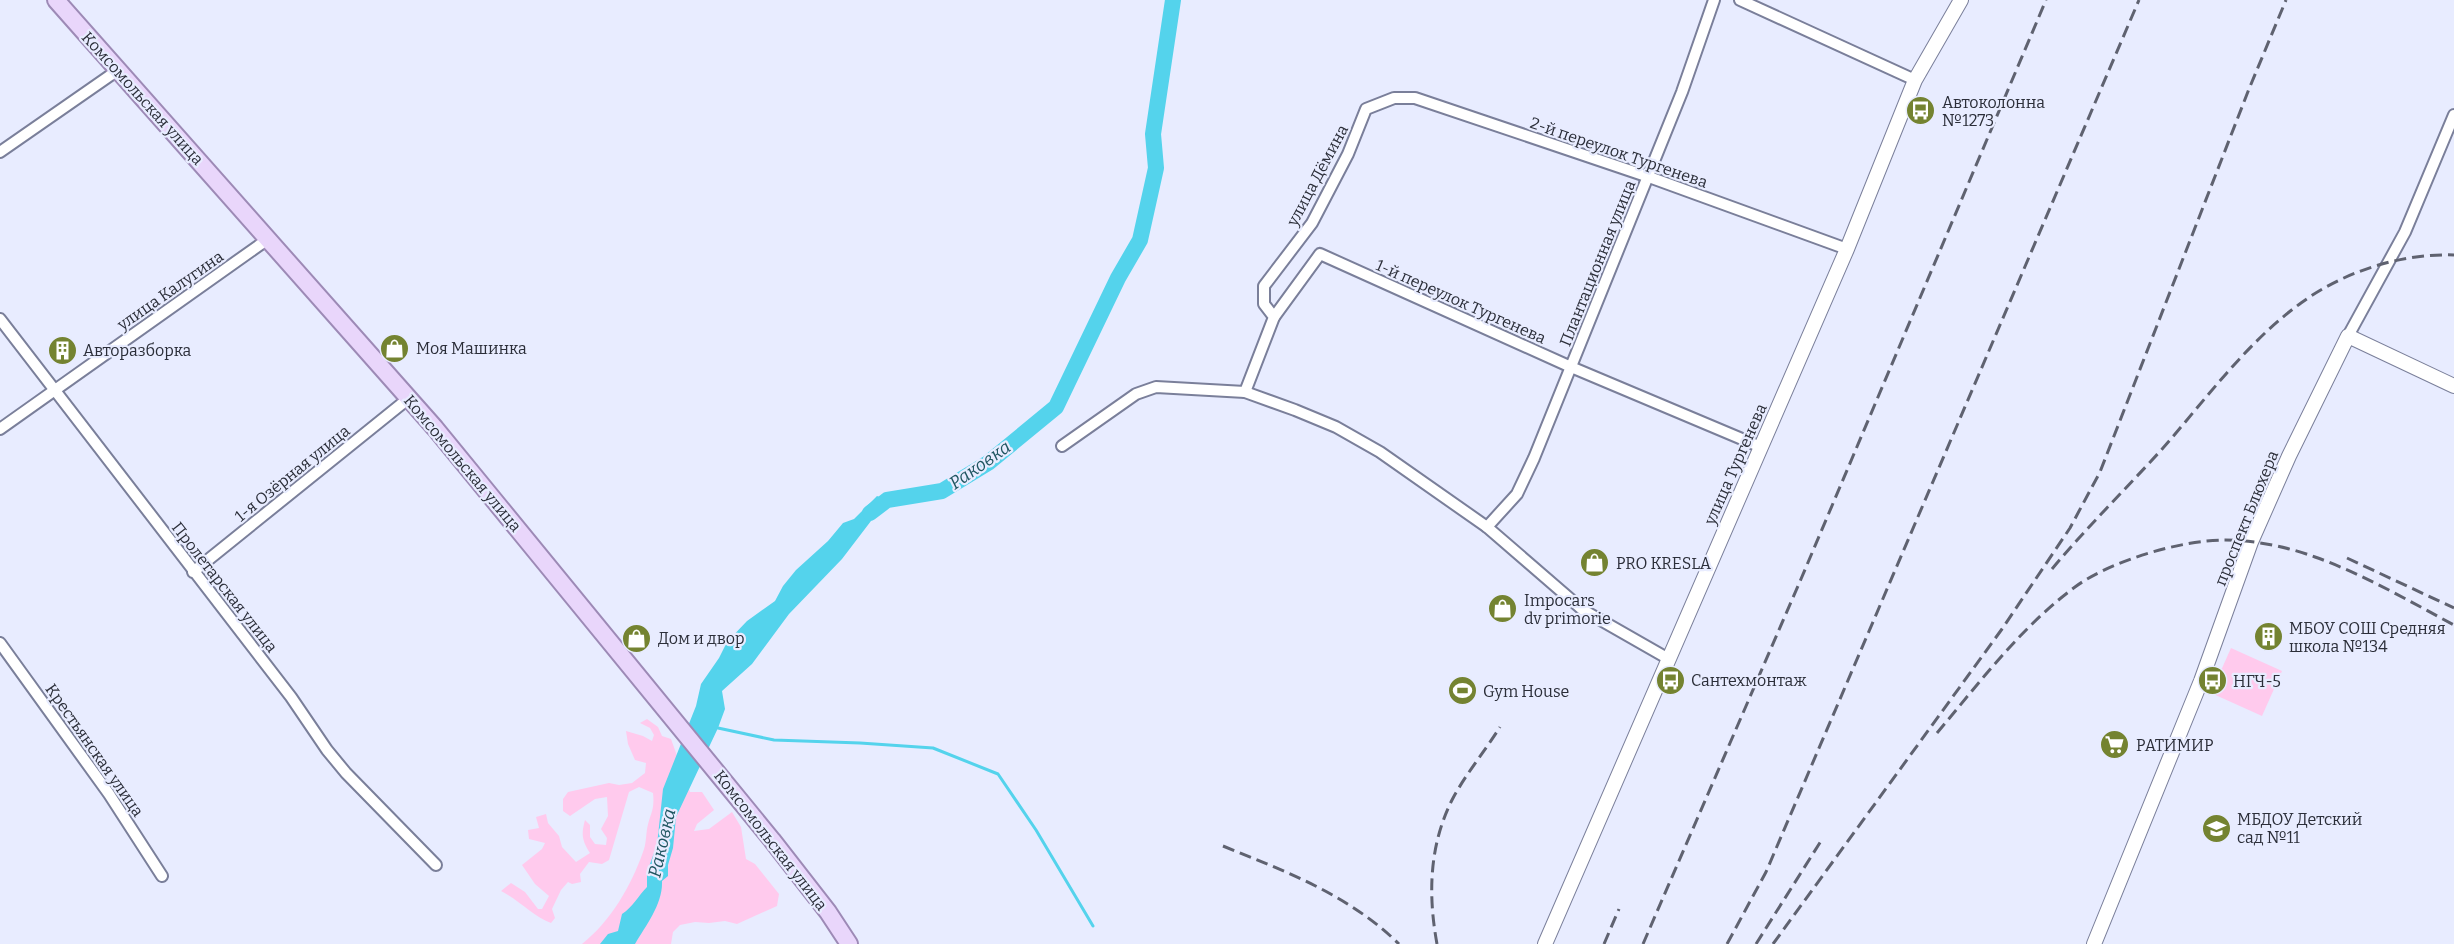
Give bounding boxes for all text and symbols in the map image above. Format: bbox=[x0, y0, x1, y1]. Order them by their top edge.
street label: Комсомольская улица bbox=[78, 28, 208, 169]
place label: Автоколонна №1273 bbox=[1942, 93, 2045, 130]
bus stop icon: Автоколонна №1273 bbox=[1905, 95, 1937, 127]
street label: 2-й переулок Тургенева bbox=[1528, 113, 1710, 192]
street label: улица Дёмина bbox=[1282, 121, 1352, 230]
street label: Плантационная улица bbox=[1555, 177, 1640, 349]
street label: улица Калугина bbox=[113, 247, 227, 335]
street label: 1-й переулок Тургенева bbox=[1373, 255, 1549, 348]
shop icon: Моя Машинка bbox=[379, 332, 411, 364]
building icon: Авторазборка bbox=[46, 334, 78, 366]
place label: Моя Машинка bbox=[416, 339, 527, 358]
place label: Авторазборка bbox=[83, 341, 192, 360]
street label: Комсомольская улица bbox=[400, 391, 525, 536]
street label: улица Тургенева bbox=[1700, 400, 1771, 529]
street label: 1-я Озёрная улица bbox=[231, 421, 354, 526]
water label: Раковка bbox=[945, 436, 1015, 494]
street label: проспект Блюхера bbox=[2211, 448, 2282, 589]
street label: Пролетарская улица bbox=[168, 518, 282, 656]
shop icon: PRO KRESLA bbox=[1579, 547, 1611, 579]
place label: PRO KRESLA bbox=[1616, 554, 1712, 573]
place label: Impocars dv primorie bbox=[1524, 591, 1611, 628]
shop icon: Impocars dv primorie bbox=[1487, 593, 1519, 625]
place label: МБОУ СОШ Средняя школа №134 bbox=[2289, 619, 2446, 656]
building icon: МБОУ СОШ Средняя школа №134 bbox=[2252, 621, 2284, 653]
shop icon: Дом и двор bbox=[621, 622, 653, 654]
place label: Дом и двор bbox=[658, 629, 744, 648]
bus stop icon: Сантехмонтаж bbox=[1654, 664, 1686, 696]
bus stop icon: НГЧ-5 bbox=[2196, 665, 2228, 697]
place label: Сантехмонтаж bbox=[1691, 671, 1807, 690]
place label: НГЧ-5 bbox=[2233, 672, 2281, 691]
sports icon: Gym House bbox=[1446, 675, 1478, 707]
street label: Крестьянская улица bbox=[42, 680, 148, 821]
place label: Gym House bbox=[1483, 682, 1569, 701]
supermarket icon: РАТИМИР bbox=[2099, 729, 2131, 761]
place label: РАТИМИР bbox=[2136, 736, 2213, 755]
street label: Комсомольская улица bbox=[710, 766, 831, 914]
water label: Раковка bbox=[643, 806, 681, 880]
place label: МБДОУ Детский сад №11 bbox=[2237, 810, 2362, 847]
school or university icon: МБДОУ Детский сад №11 bbox=[2200, 812, 2232, 844]

